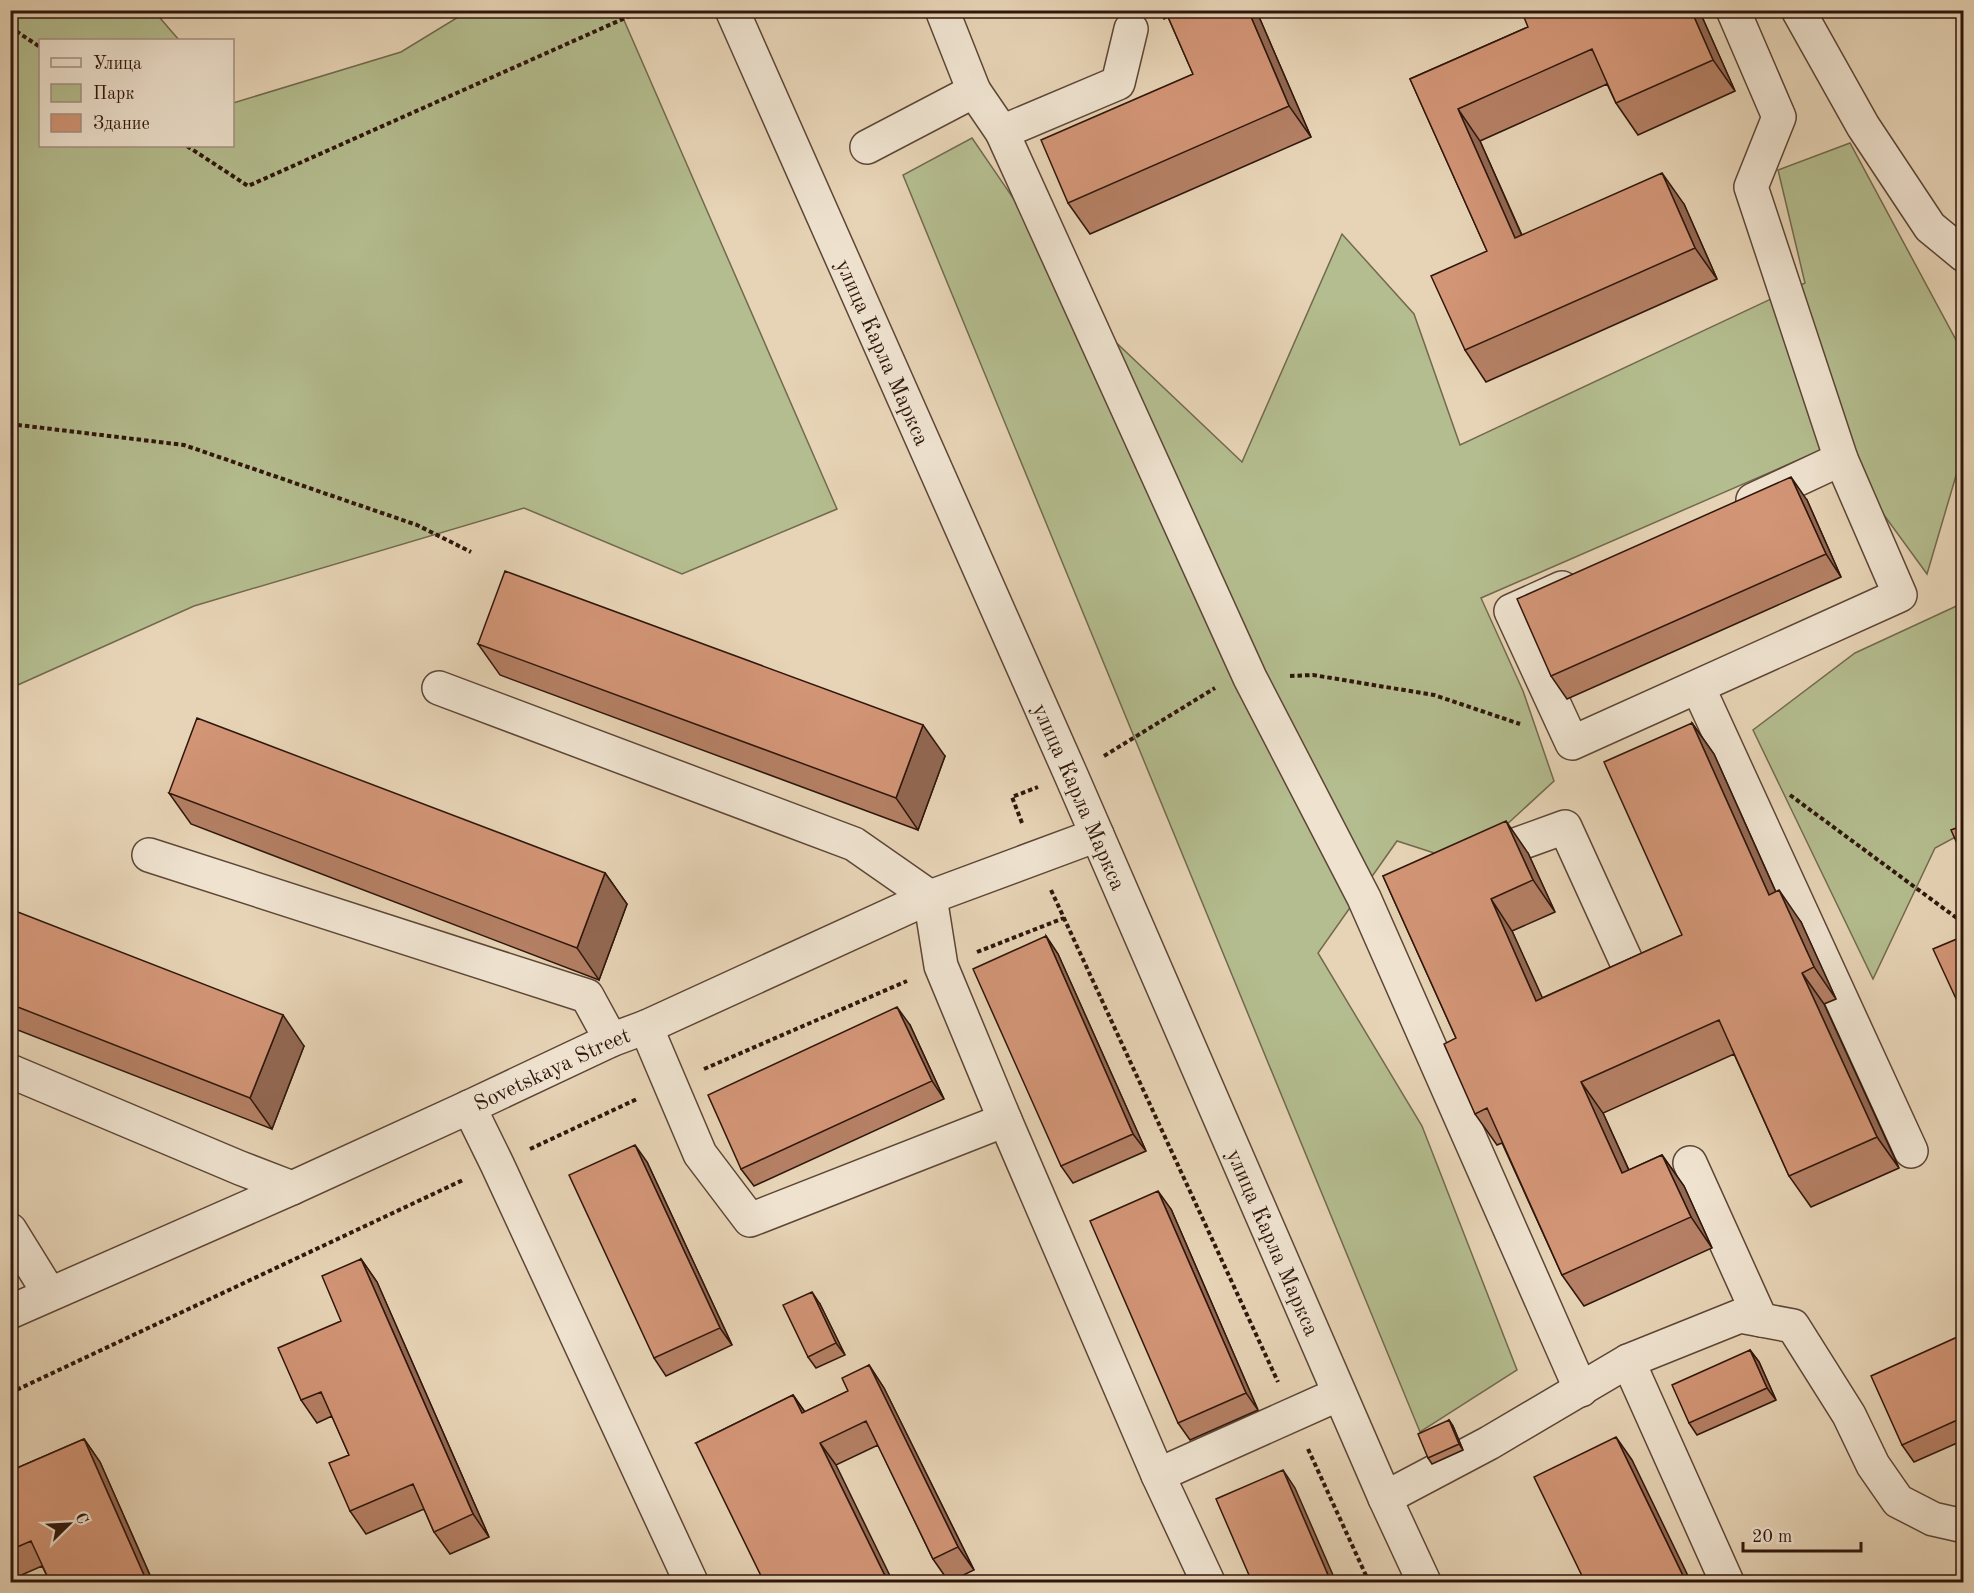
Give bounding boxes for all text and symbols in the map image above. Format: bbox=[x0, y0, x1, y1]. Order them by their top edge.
legend bbox=[39, 39, 234, 147]
text: Улица bbox=[93, 55, 142, 73]
text: Парк bbox=[93, 85, 134, 103]
text: Здание bbox=[93, 115, 150, 133]
street label: улица Карла Маркса bbox=[831, 256, 933, 449]
street label: улица Карла Маркса bbox=[1028, 701, 1129, 894]
street label: Sovetskaya Street bbox=[471, 1025, 634, 1116]
street label: улица Карла Маркса bbox=[1222, 1146, 1322, 1340]
north arrow bbox=[39, 1494, 99, 1554]
text: С bbox=[71, 1511, 90, 1527]
scale bar bbox=[1743, 1515, 1862, 1553]
text: 20 m bbox=[1752, 1528, 1792, 1546]

